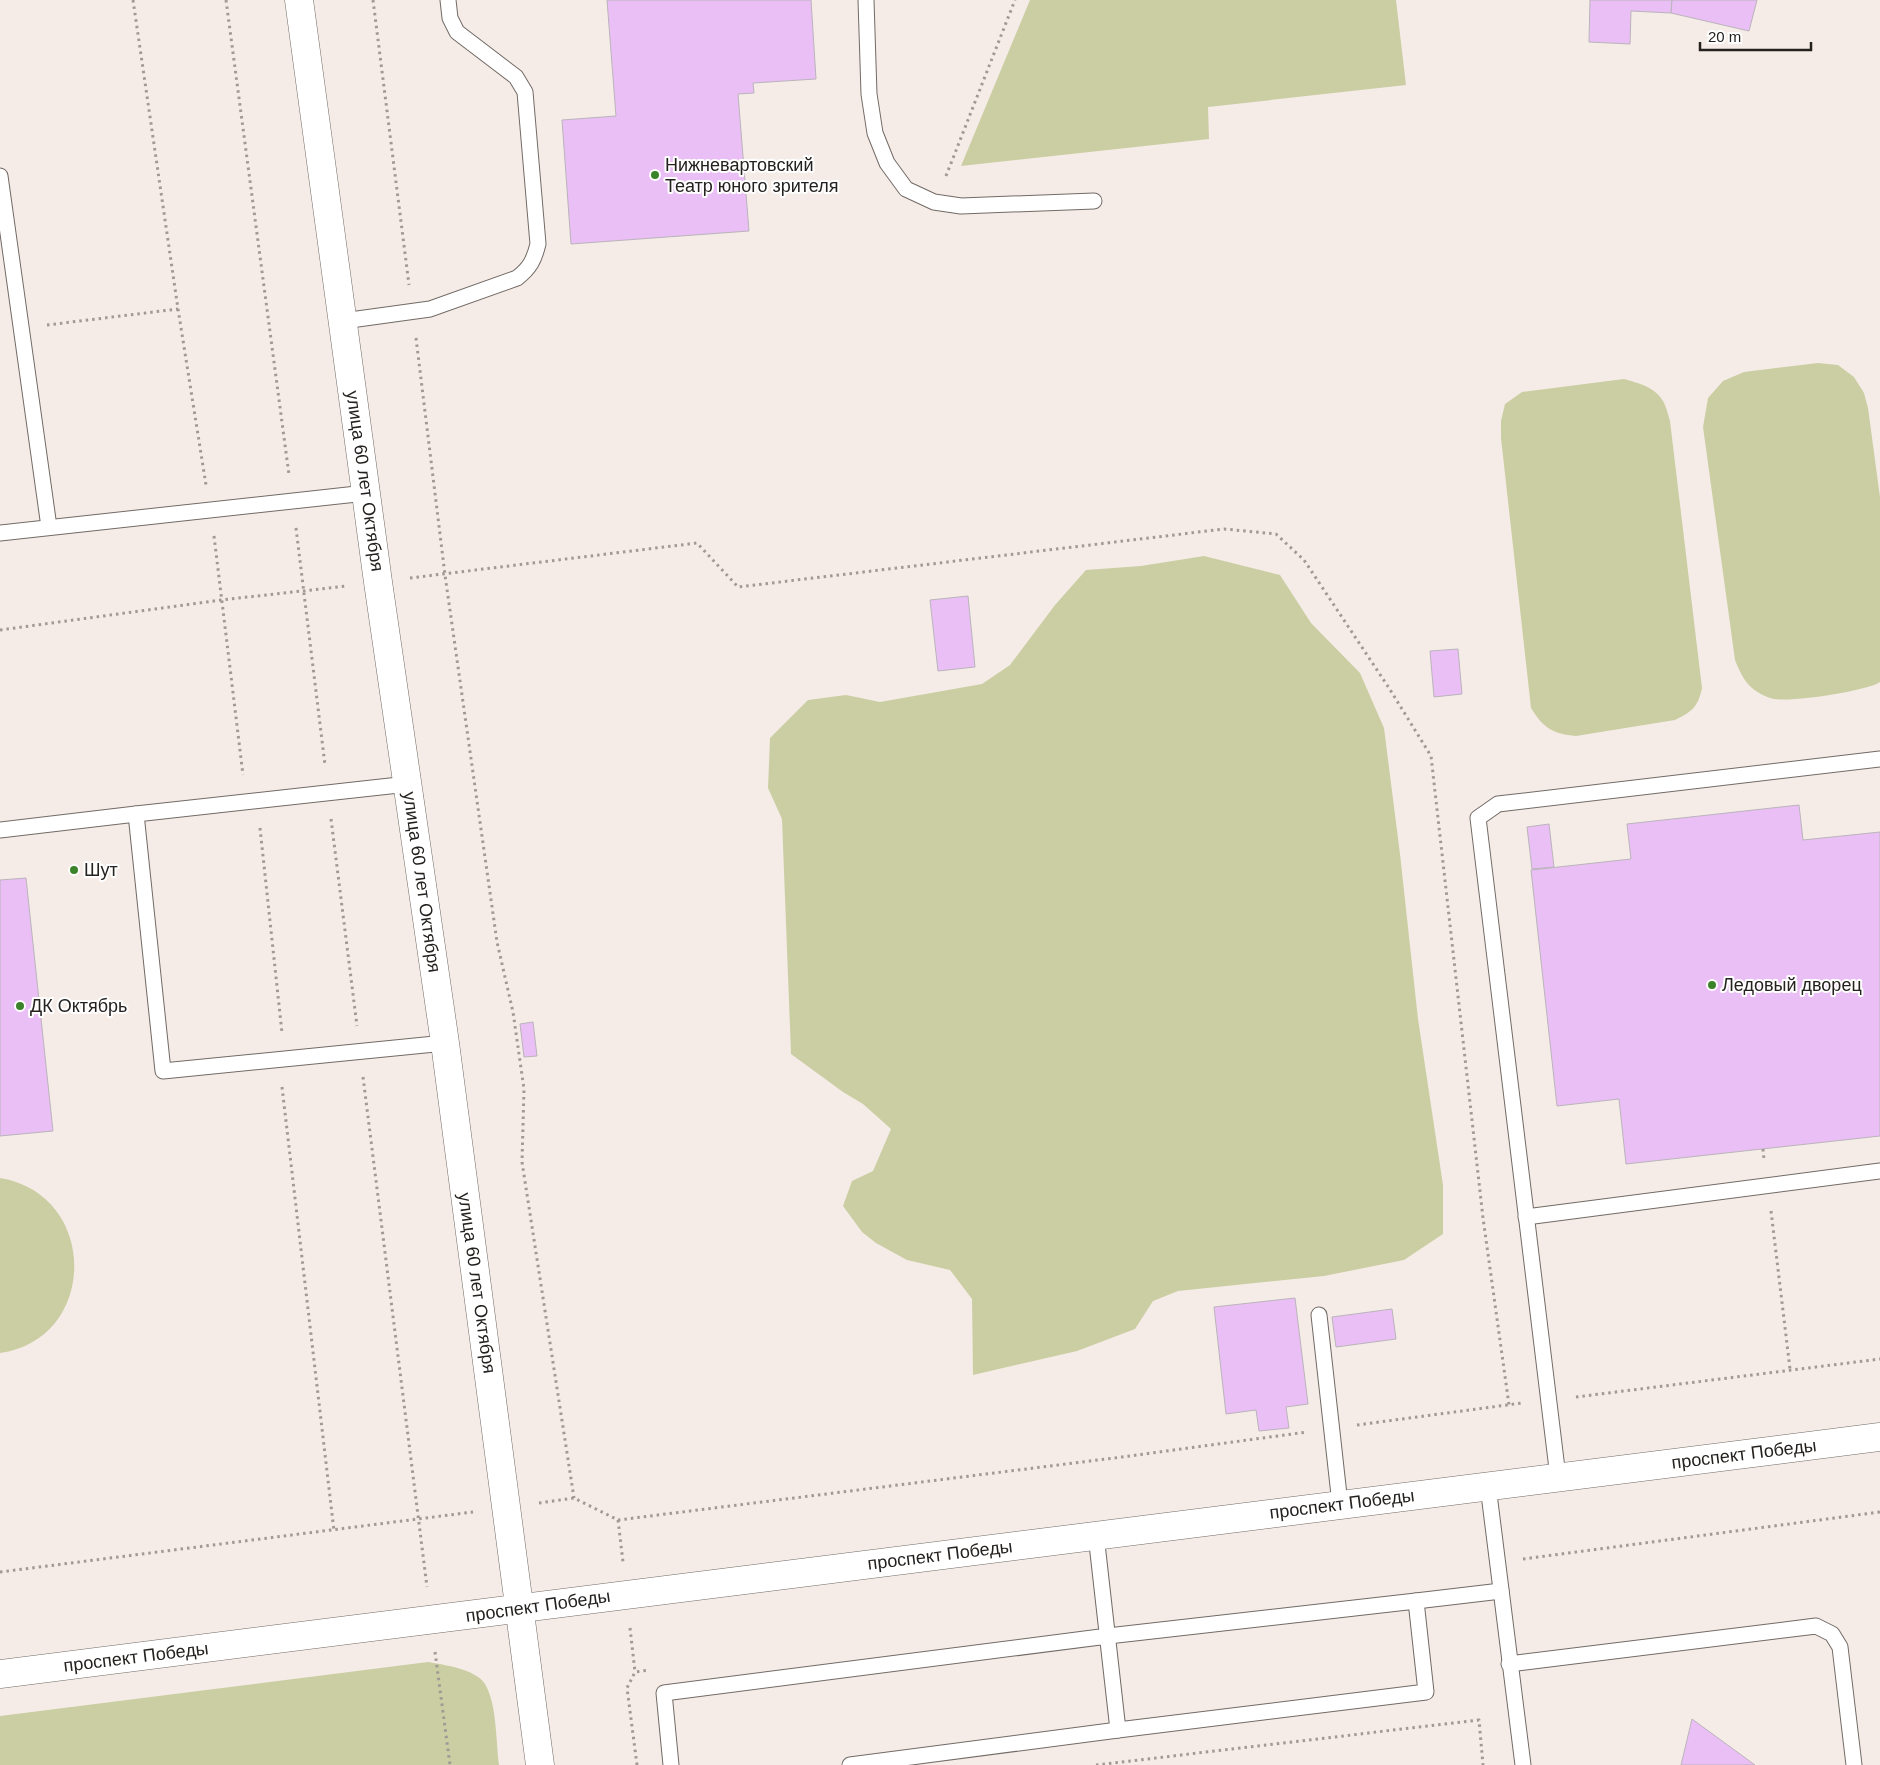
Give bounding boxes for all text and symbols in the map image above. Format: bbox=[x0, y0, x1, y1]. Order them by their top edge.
scale bar bbox=[1700, 20, 1811, 52]
text: 20 m bbox=[1708, 28, 1741, 45]
place label: Нижневартовский Театр юного зрителя bbox=[665, 155, 839, 196]
marker: Нижневартовский Театр юного зрителя bbox=[649, 169, 661, 181]
street label: улица 60 лет Октября bbox=[342, 389, 388, 573]
street label: улица 60 лет Октября bbox=[399, 790, 445, 974]
place label: Шут bbox=[84, 860, 118, 880]
marker: Шут bbox=[68, 864, 80, 876]
place label: Ледовый дворец bbox=[1722, 975, 1862, 995]
marker: Ледовый дворец bbox=[1706, 979, 1718, 991]
place label: ДК Октябрь bbox=[30, 996, 127, 1016]
marker: ДК Октябрь bbox=[14, 1000, 26, 1012]
street label: улица 60 лет Октября bbox=[454, 1191, 500, 1375]
street label: проспект Победы bbox=[1670, 1435, 1818, 1473]
street label: проспект Победы bbox=[1268, 1485, 1416, 1523]
street label: проспект Победы bbox=[866, 1536, 1014, 1574]
street label: проспект Победы bbox=[464, 1586, 612, 1626]
street label: проспект Победы bbox=[62, 1638, 210, 1676]

